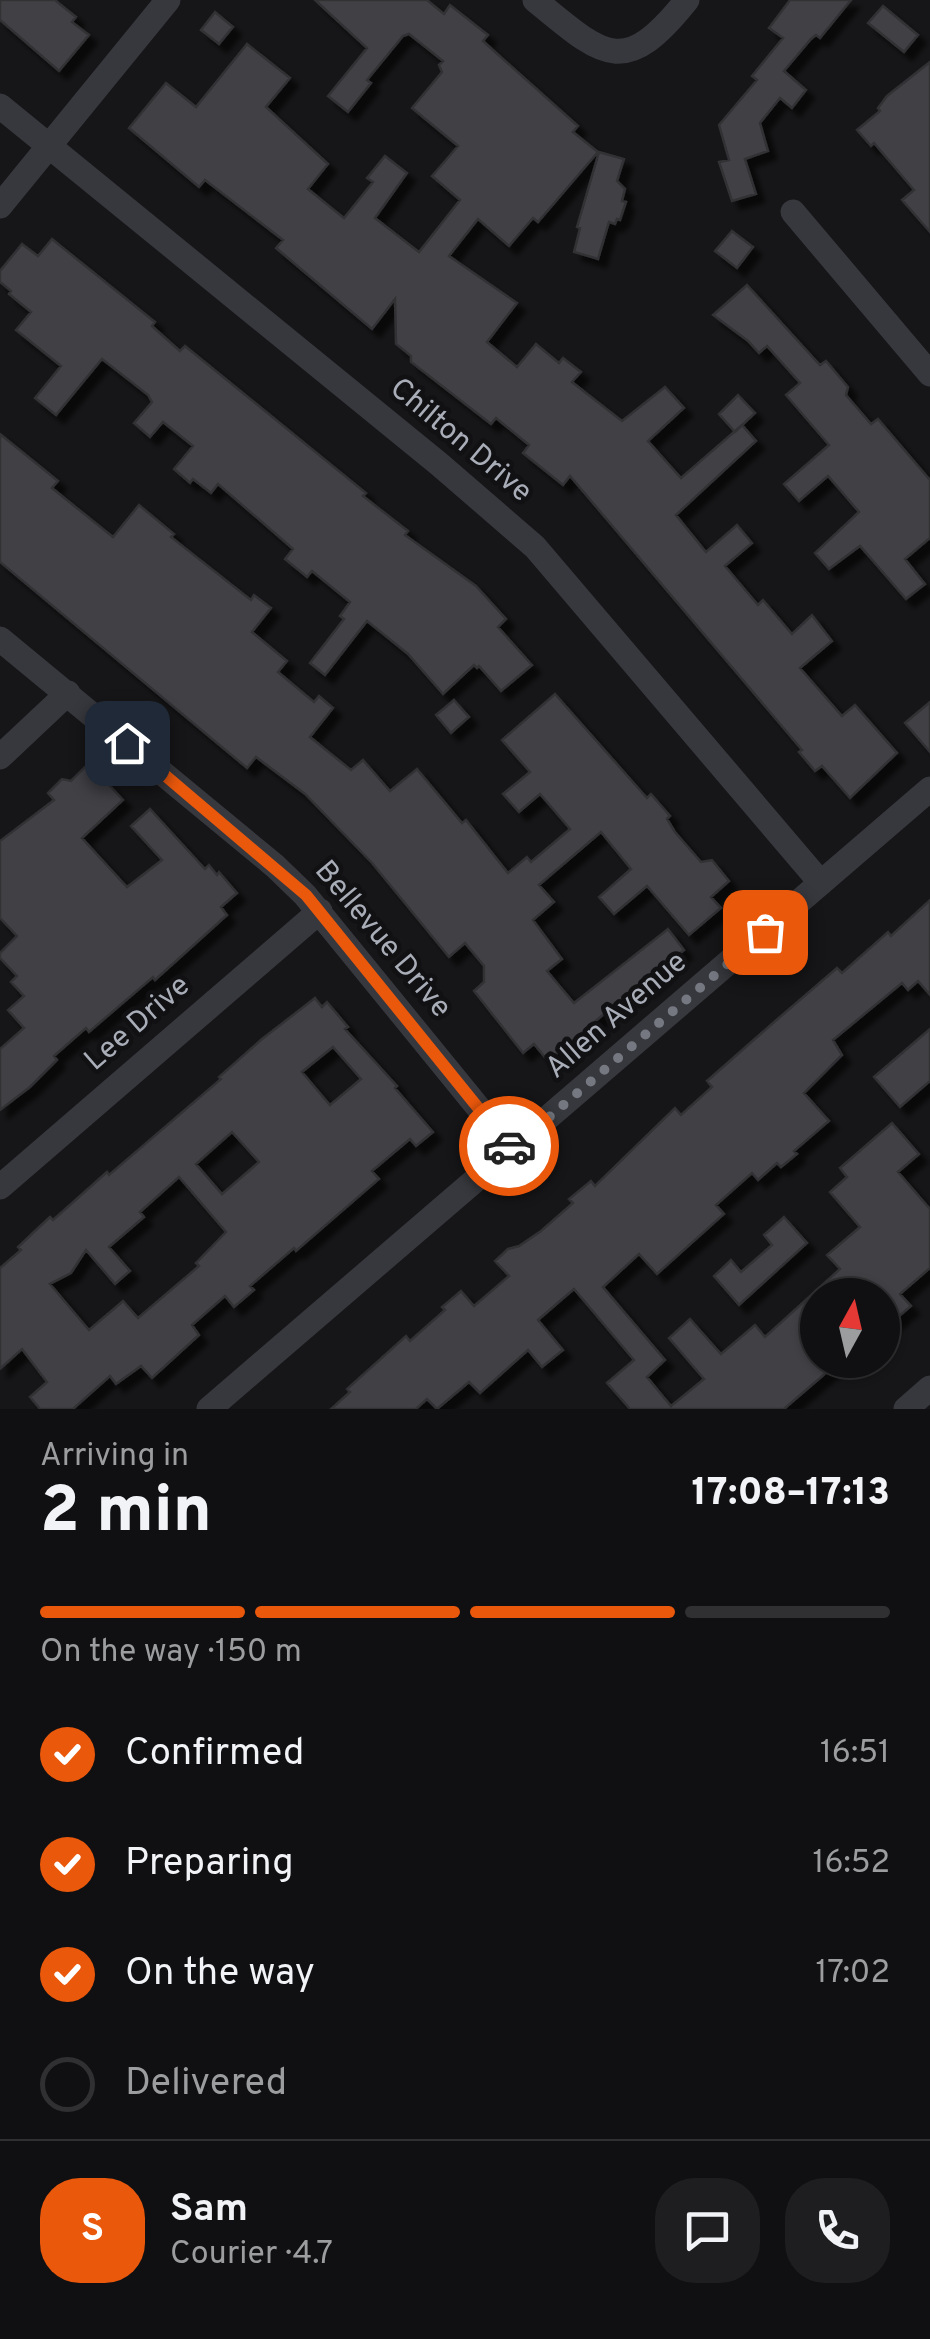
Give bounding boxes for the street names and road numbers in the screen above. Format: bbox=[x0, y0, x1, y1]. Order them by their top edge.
street label: Chilton Drive bbox=[381, 371, 539, 511]
street label: Bellevue Drive bbox=[306, 854, 458, 1026]
street label: Allen Avenue bbox=[539, 944, 695, 1088]
street label: Lee Drive bbox=[78, 968, 198, 1080]

